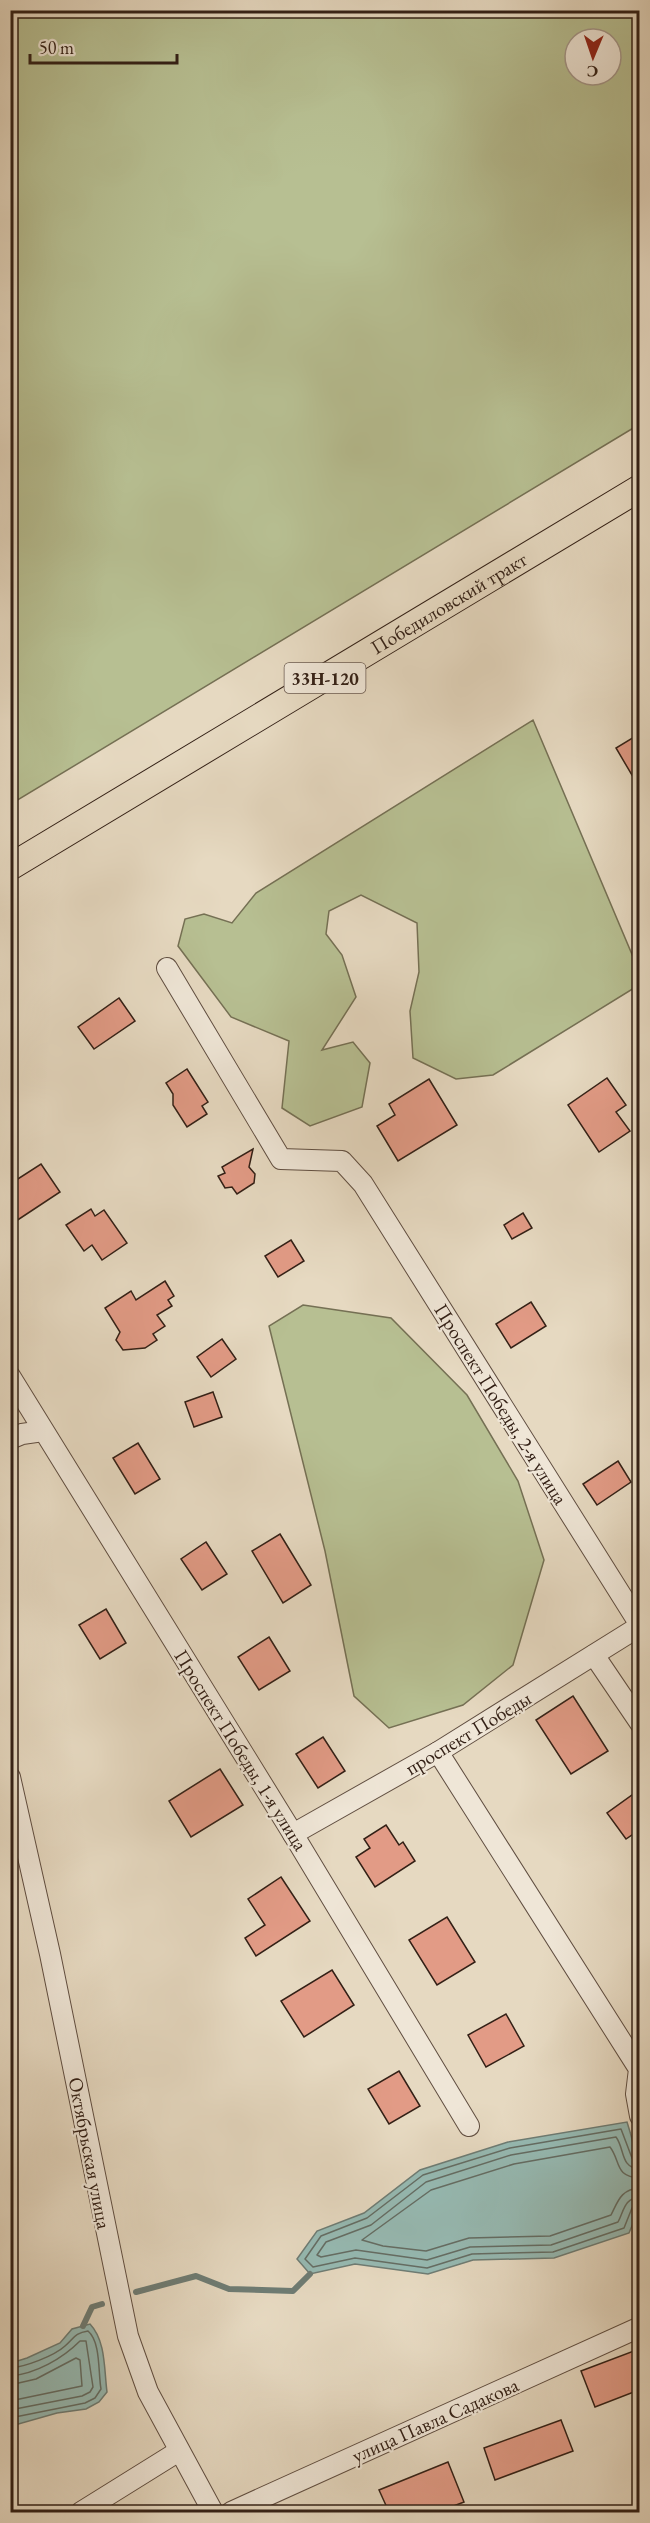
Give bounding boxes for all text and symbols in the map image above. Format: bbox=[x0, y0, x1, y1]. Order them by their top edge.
scale bar bbox=[30, 27, 177, 65]
north arrow bbox=[563, 27, 623, 87]
text: 50 m bbox=[39, 36, 74, 59]
text: С bbox=[586, 61, 599, 82]
street label: Победиловский тракт bbox=[366, 546, 532, 660]
road number: 33Н-120 bbox=[284, 663, 366, 693]
street label: Проспект Победы, 2-я улица bbox=[428, 1298, 574, 1510]
street label: Проспект Победы, 1-я улица bbox=[168, 1644, 314, 1856]
street label: проспект Победы bbox=[400, 1685, 536, 1781]
street label: Октябрьская улица bbox=[63, 2075, 117, 2231]
street label: улица Павла Садакова bbox=[348, 2372, 522, 2468]

